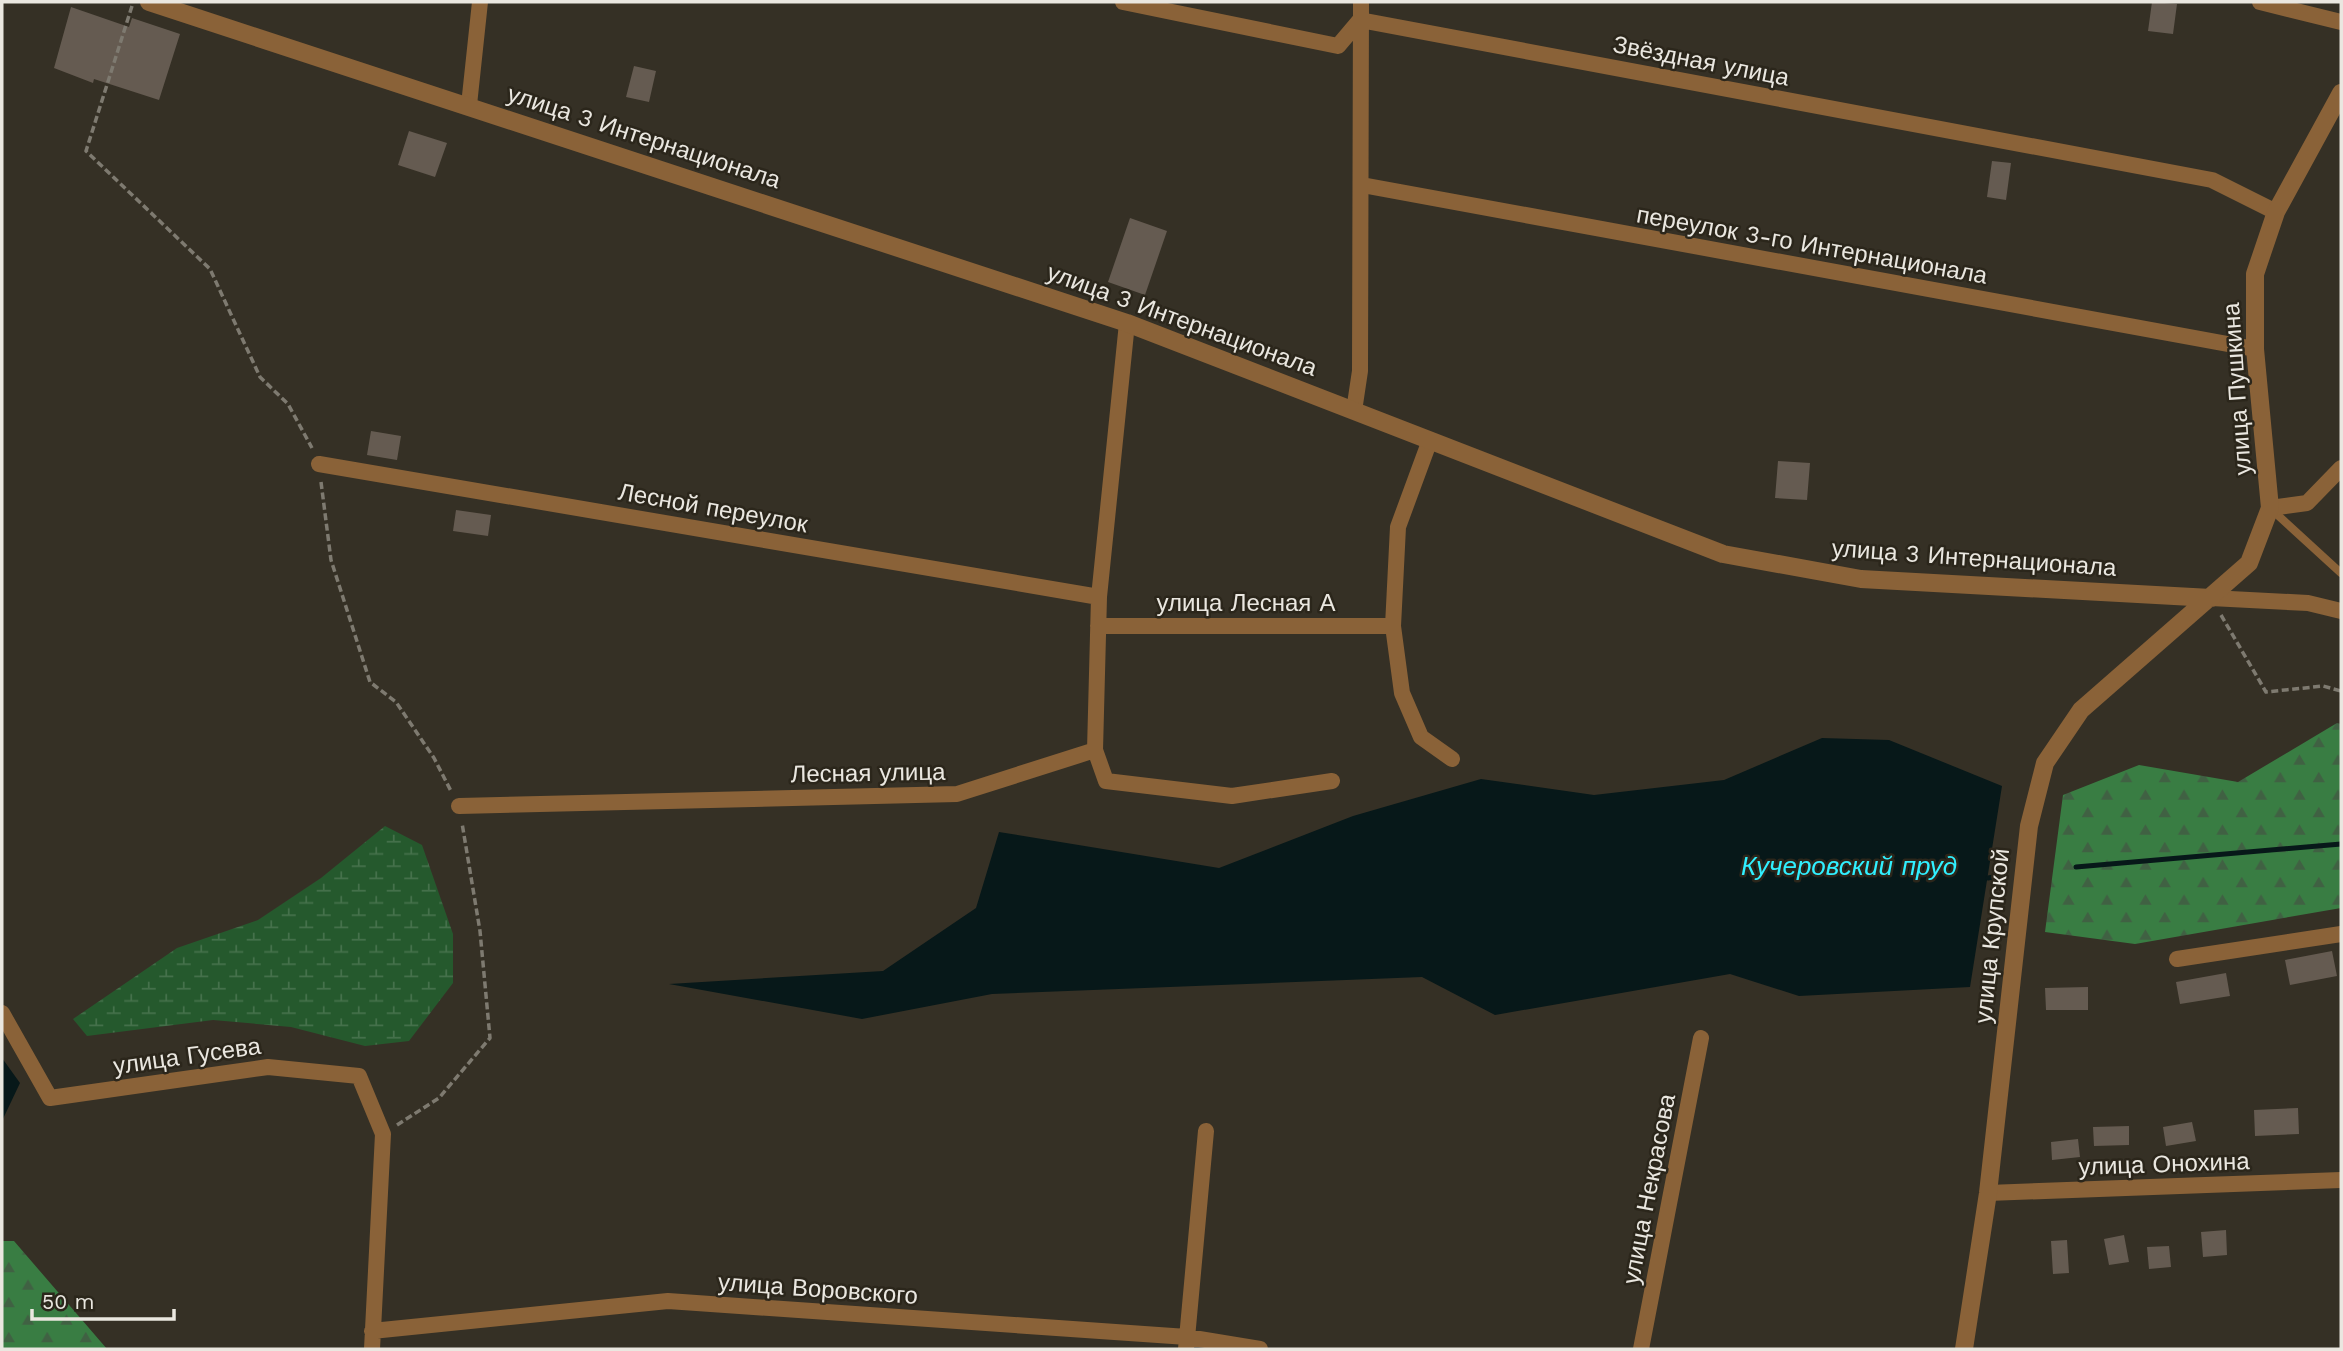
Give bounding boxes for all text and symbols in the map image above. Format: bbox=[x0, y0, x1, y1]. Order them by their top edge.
street label: Звёздная улица bbox=[1611, 30, 1792, 92]
street label: улица 3 Интернационала bbox=[504, 80, 785, 195]
street label: переулок 3-го Интернационала bbox=[1635, 200, 1990, 290]
street label: улица 3 Интернационала bbox=[1043, 258, 1321, 382]
street label: улица Пушкина bbox=[2217, 301, 2257, 476]
street label: Лесной переулок bbox=[616, 478, 810, 539]
street label: улица 3 Интернационала bbox=[1831, 534, 2118, 582]
street label: улица Лесная А bbox=[1156, 589, 1336, 617]
street label: Лесная улица bbox=[790, 758, 946, 788]
street label: улица Крупской bbox=[1969, 847, 2015, 1025]
water label: Кучеровский пруд bbox=[1741, 851, 1957, 881]
street label: улица Гусева bbox=[112, 1032, 263, 1080]
street label: улица Некрасова bbox=[1617, 1091, 1681, 1287]
street label: улица Онохина bbox=[2078, 1147, 2251, 1181]
street label: улица Воровского bbox=[717, 1268, 919, 1310]
scale bar bbox=[32, 1278, 173, 1322]
text: 50 m bbox=[42, 1289, 94, 1314]

